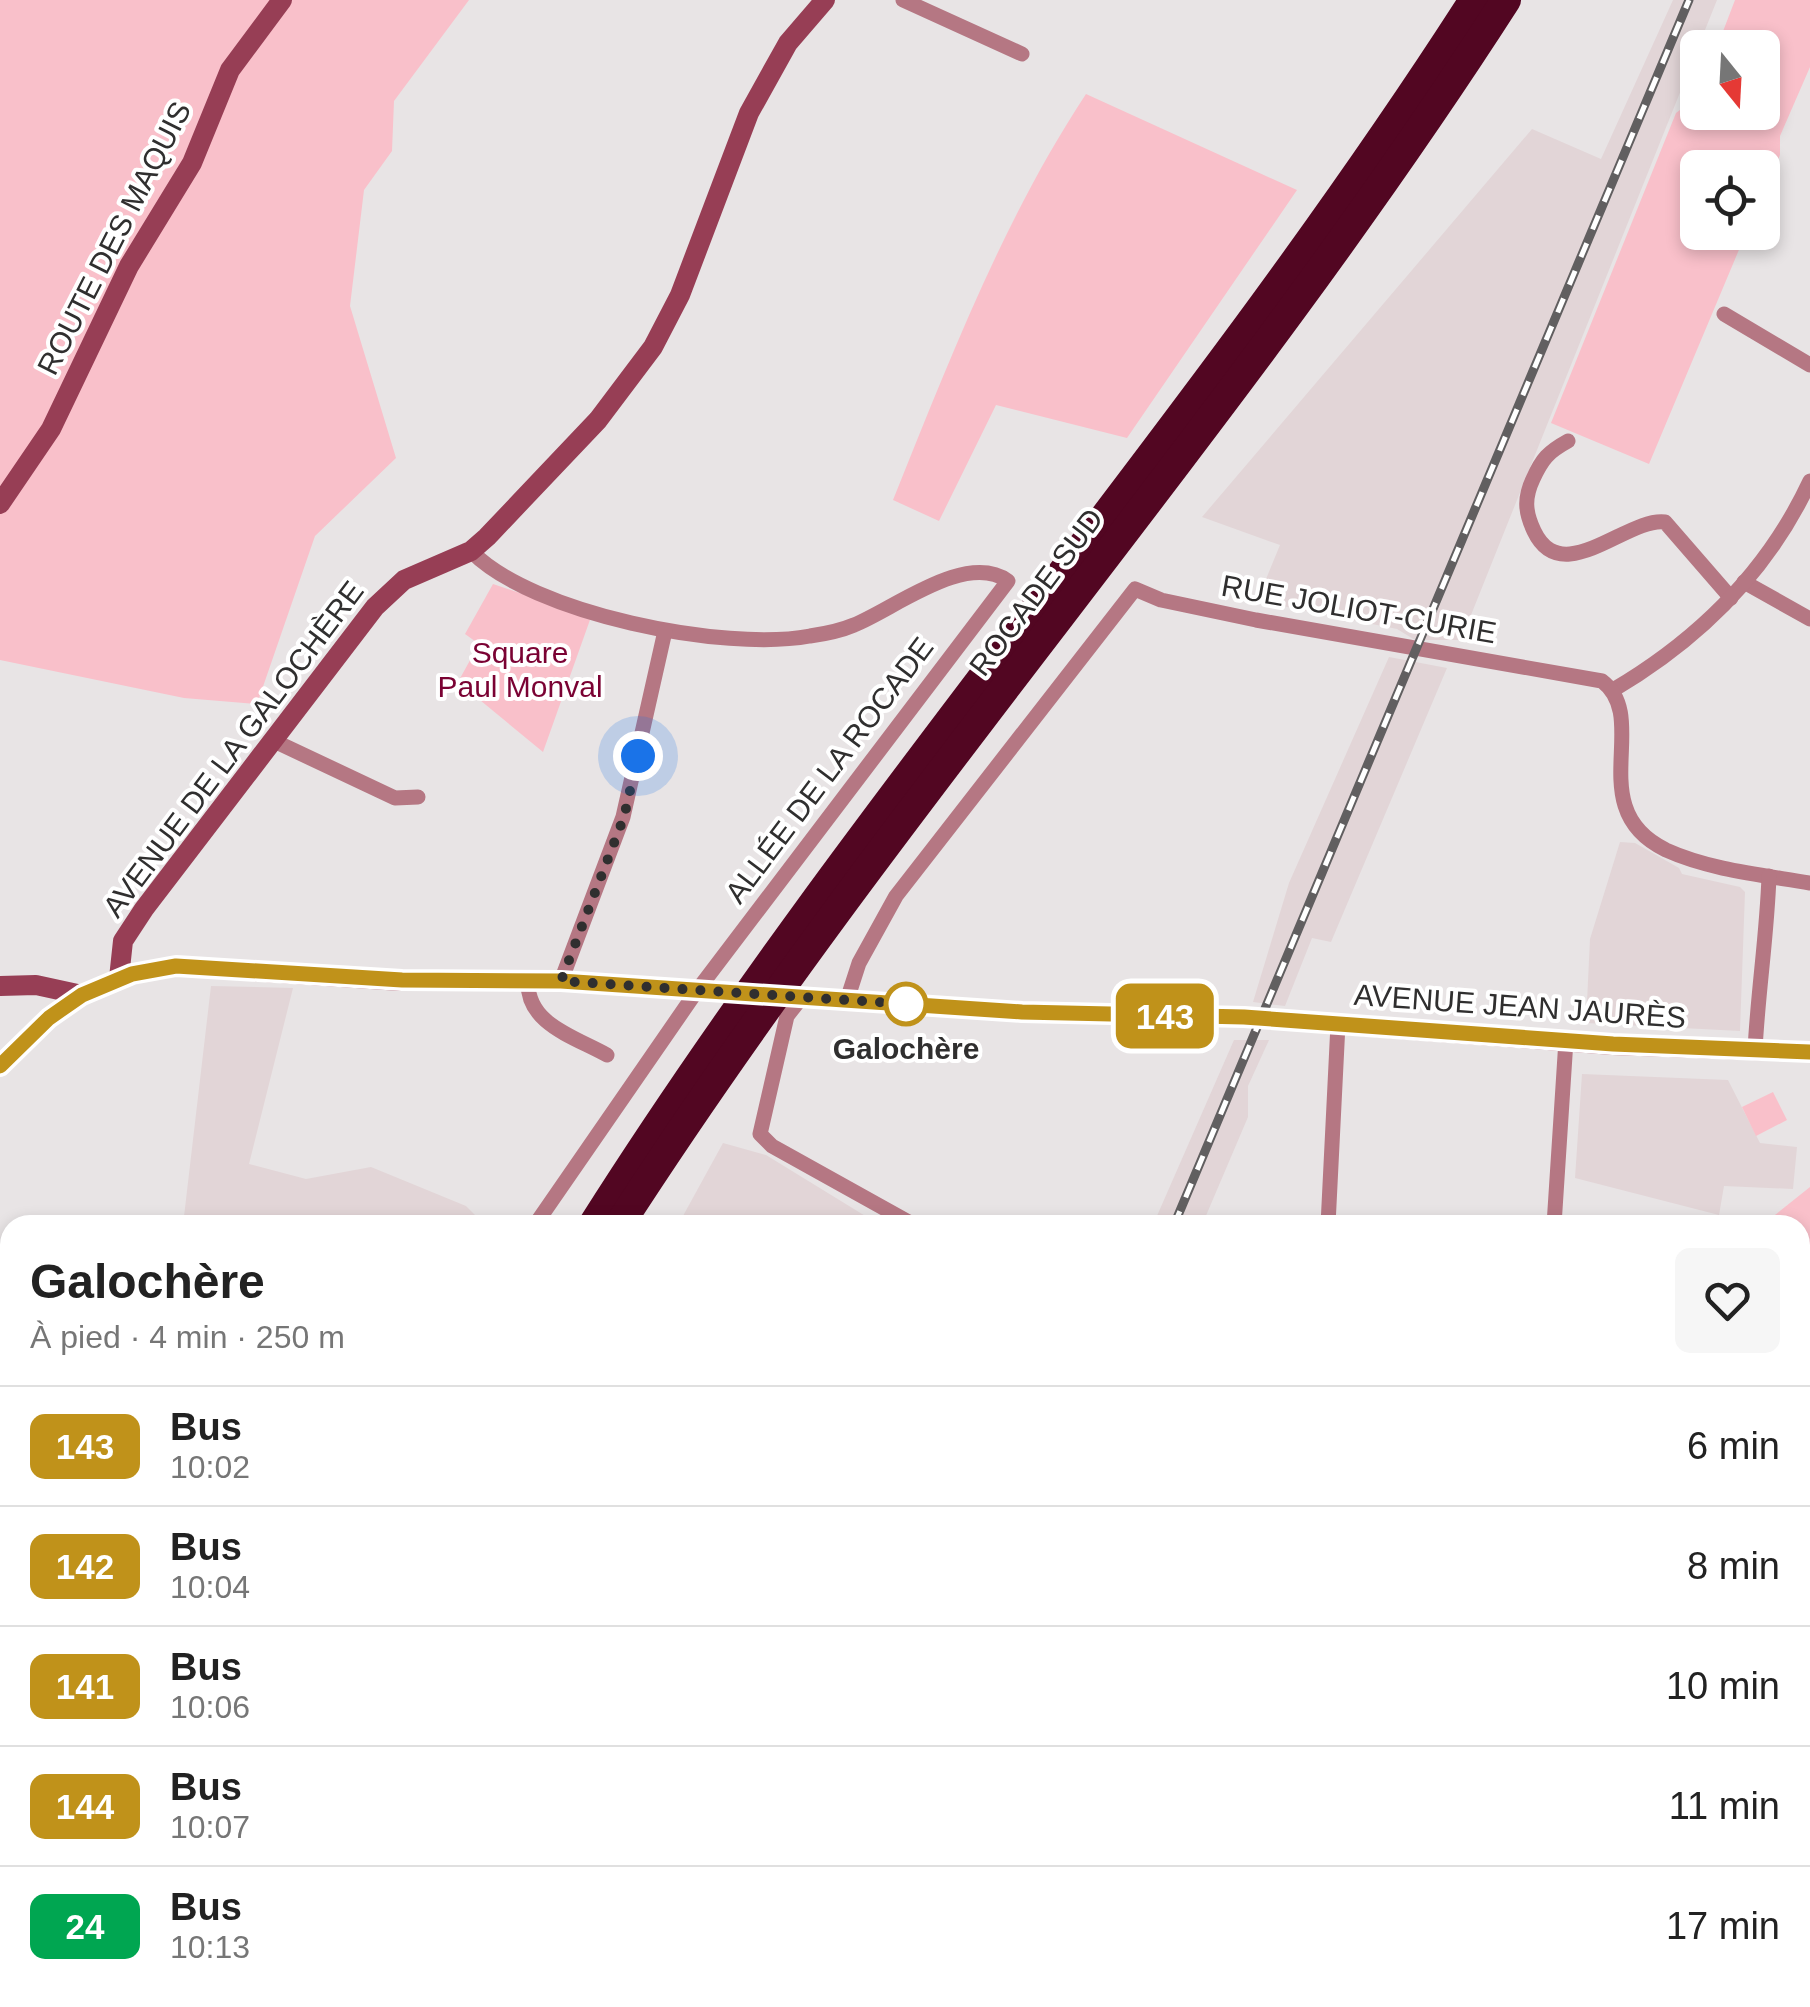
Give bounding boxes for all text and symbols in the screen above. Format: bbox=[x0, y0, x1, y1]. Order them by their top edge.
north arrow bbox=[1680, 30, 1780, 130]
map controls bbox=[1680, 30, 1780, 250]
street label: ROUTE DES MAQUIS bbox=[31, 96, 197, 380]
button: locate bbox=[1680, 150, 1780, 250]
street label: ROCADE SUD bbox=[963, 502, 1109, 682]
street label: RUE JOLIOT-CURIE bbox=[1219, 569, 1499, 649]
street label: AVENUE DE LA GALOCHÈRE bbox=[96, 575, 370, 923]
street label: ALLÉE DE LA ROCADE bbox=[718, 631, 940, 909]
park label: Square Paul Monval bbox=[437, 636, 603, 703]
your location bbox=[613, 731, 663, 781]
street label: AVENUE JEAN JAURÈS bbox=[1353, 978, 1687, 1034]
marker: Galochère bbox=[885, 983, 927, 1025]
line badge: 143 bbox=[1108, 984, 1222, 1048]
text: 143 bbox=[1136, 997, 1194, 1036]
place label: Galochère bbox=[833, 1032, 979, 1065]
button: heart bbox=[1675, 1248, 1780, 1353]
text: Galochère bbox=[30, 1255, 265, 1308]
text: À pied · 4 min · 250 m bbox=[30, 1319, 345, 1355]
text: Bus bbox=[170, 1406, 242, 1448]
text: 6 min bbox=[1687, 1425, 1780, 1467]
text: 143 bbox=[56, 1427, 114, 1466]
text: 10:02 bbox=[170, 1449, 250, 1485]
text: Bus bbox=[170, 1526, 242, 1568]
text: 8 min bbox=[1687, 1545, 1780, 1587]
text: 142 bbox=[56, 1547, 114, 1586]
text: 10:04 bbox=[170, 1569, 250, 1605]
text: Bus bbox=[170, 1646, 242, 1688]
text: 10 min bbox=[1666, 1665, 1780, 1707]
text: 141 bbox=[56, 1667, 114, 1706]
text: 10:06 bbox=[170, 1689, 250, 1725]
text: Bus bbox=[170, 1766, 242, 1808]
text: 11 min bbox=[1669, 1785, 1780, 1827]
text: 144 bbox=[56, 1787, 114, 1826]
text: 10:07 bbox=[170, 1809, 250, 1845]
text: Bus bbox=[170, 1886, 242, 1928]
text: 17 min bbox=[1666, 1905, 1780, 1947]
text: 24 bbox=[66, 1907, 104, 1946]
text: 10:13 bbox=[170, 1929, 250, 1965]

